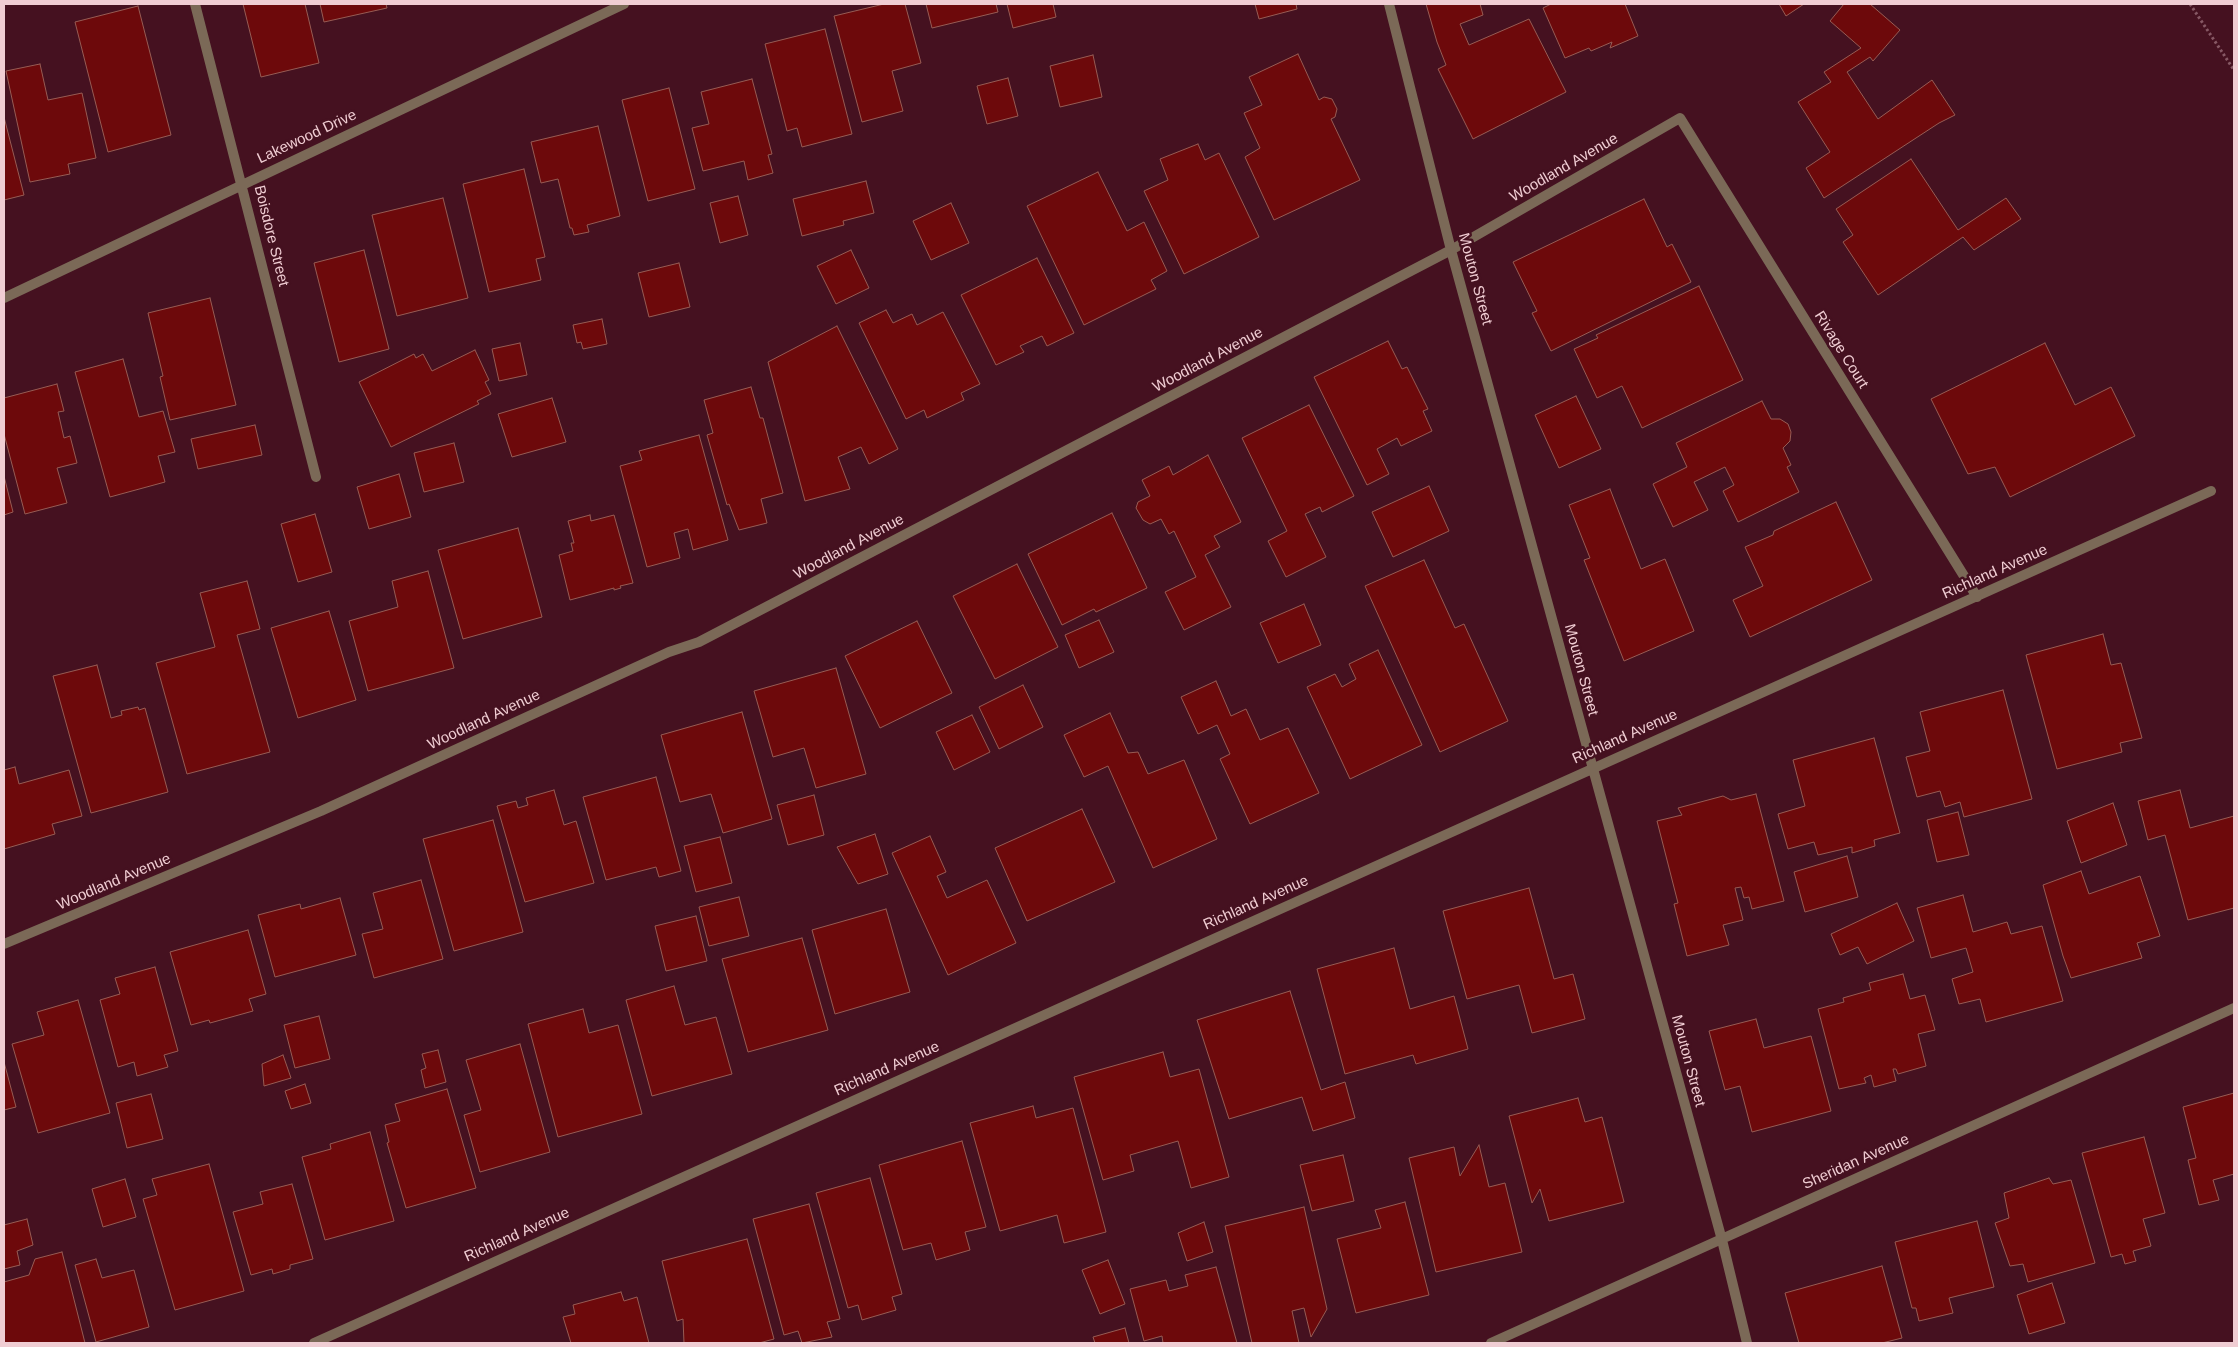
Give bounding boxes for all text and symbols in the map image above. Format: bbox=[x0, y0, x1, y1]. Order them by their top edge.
street label: Lakewood Drive bbox=[254, 106, 360, 168]
street label: Woodland Avenue bbox=[1507, 130, 1621, 206]
street label: Boisdore Street bbox=[250, 184, 292, 288]
street label: Mouton Street bbox=[1454, 231, 1496, 327]
street label: Rivage Court bbox=[1810, 308, 1872, 392]
street label: Woodland Avenue bbox=[1150, 323, 1266, 397]
street label: Woodland Avenue bbox=[791, 510, 907, 584]
street label: Richland Avenue bbox=[1940, 541, 2050, 603]
street label: Mouton Street bbox=[1560, 622, 1602, 718]
street label: Woodland Avenue bbox=[425, 686, 543, 754]
street label: Richland Avenue bbox=[1570, 706, 1680, 768]
street label: Woodland Avenue bbox=[54, 850, 174, 914]
street label: Richland Avenue bbox=[1201, 872, 1311, 934]
street label: Mouton Street bbox=[1667, 1013, 1709, 1109]
street label: Richland Avenue bbox=[832, 1038, 942, 1100]
street label: Sheridan Avenue bbox=[1800, 1130, 1912, 1194]
street label: Richland Avenue bbox=[462, 1204, 572, 1266]

